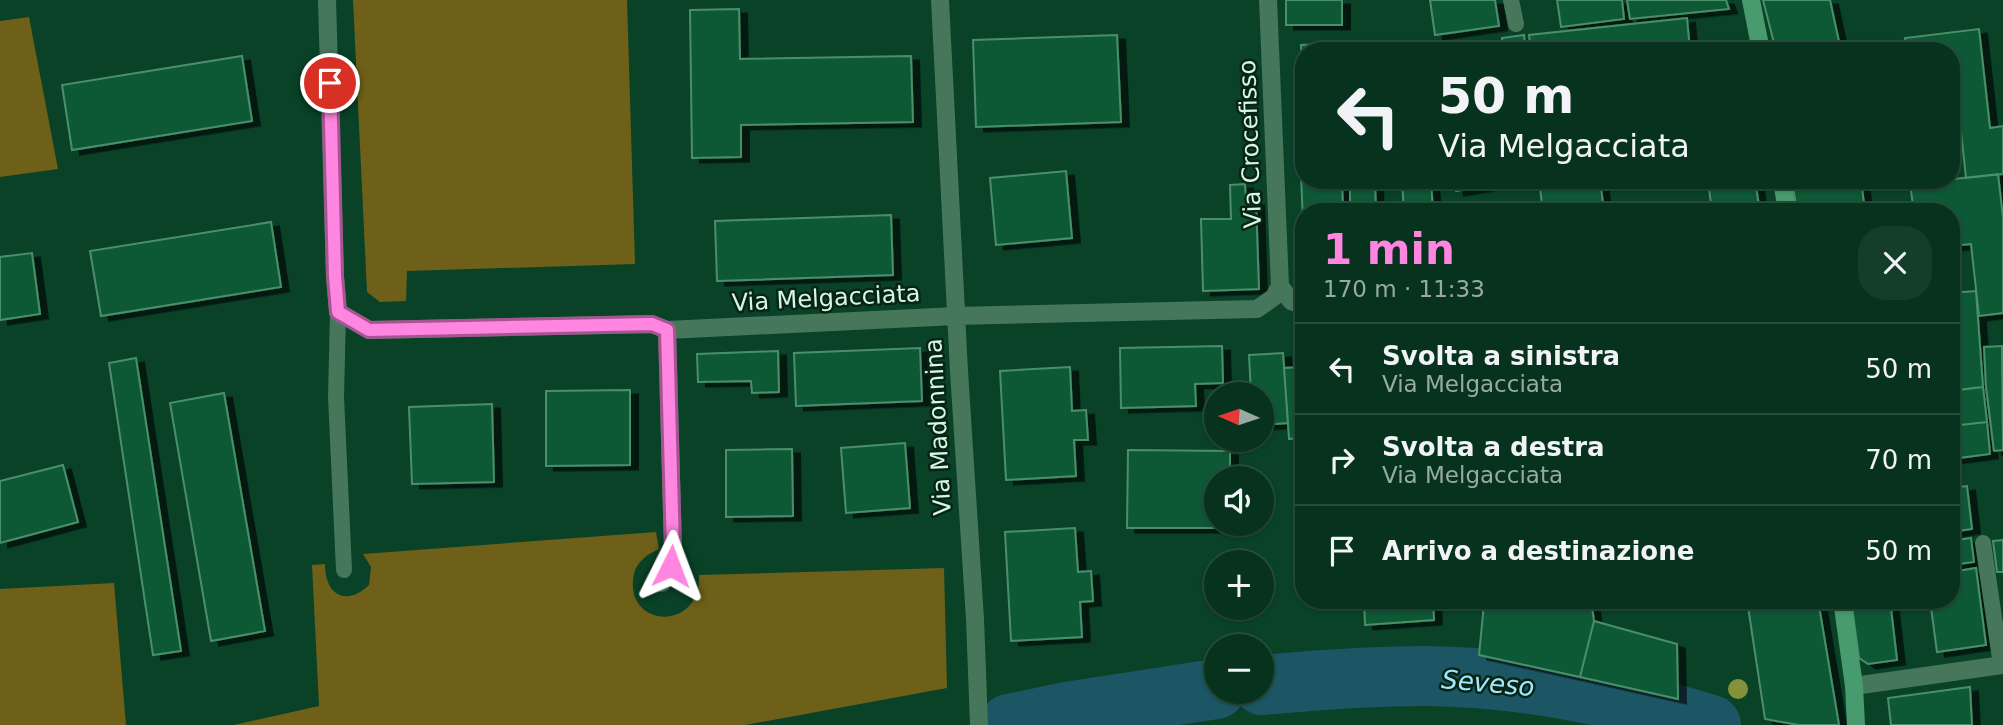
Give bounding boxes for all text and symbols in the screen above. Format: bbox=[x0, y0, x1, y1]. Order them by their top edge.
pin bbox=[300, 53, 360, 113]
street label: Via Crocefisso bbox=[1233, 59, 1267, 229]
icon: arrive bbox=[311, 64, 349, 102]
text: 50 m bbox=[1438, 68, 1574, 125]
icon: left bbox=[1323, 70, 1414, 161]
text: Via Melgacciata bbox=[1438, 127, 1690, 165]
text: 1 min bbox=[1323, 225, 1455, 274]
button: close bbox=[1858, 226, 1932, 300]
text: 170 m · 11:33 bbox=[1323, 276, 1485, 302]
street label: Via Melgacciata bbox=[731, 279, 921, 317]
street label: Via Madonnina bbox=[919, 338, 957, 516]
text: Svolta a sinistra bbox=[1382, 341, 1620, 371]
icon: left bbox=[1323, 350, 1361, 388]
text: 50 m bbox=[1865, 354, 1932, 384]
text: Via Melgacciata bbox=[1382, 371, 1563, 397]
north arrow bbox=[1204, 382, 1274, 452]
map controls bbox=[1204, 382, 1274, 704]
text: Svolta a destra bbox=[1382, 432, 1605, 462]
icon: right bbox=[1323, 441, 1361, 479]
text: 70 m bbox=[1865, 445, 1932, 475]
text: Via Melgacciata bbox=[1382, 462, 1563, 488]
button: sound bbox=[1204, 466, 1274, 536]
position arrow bbox=[634, 529, 708, 603]
icon: arrive bbox=[1323, 532, 1361, 570]
text: Arrivo a destinazione bbox=[1382, 536, 1694, 566]
text: 50 m bbox=[1865, 536, 1932, 566]
button: + bbox=[1204, 550, 1274, 620]
button: − bbox=[1204, 634, 1274, 704]
water label: Seveso bbox=[1440, 664, 1536, 702]

